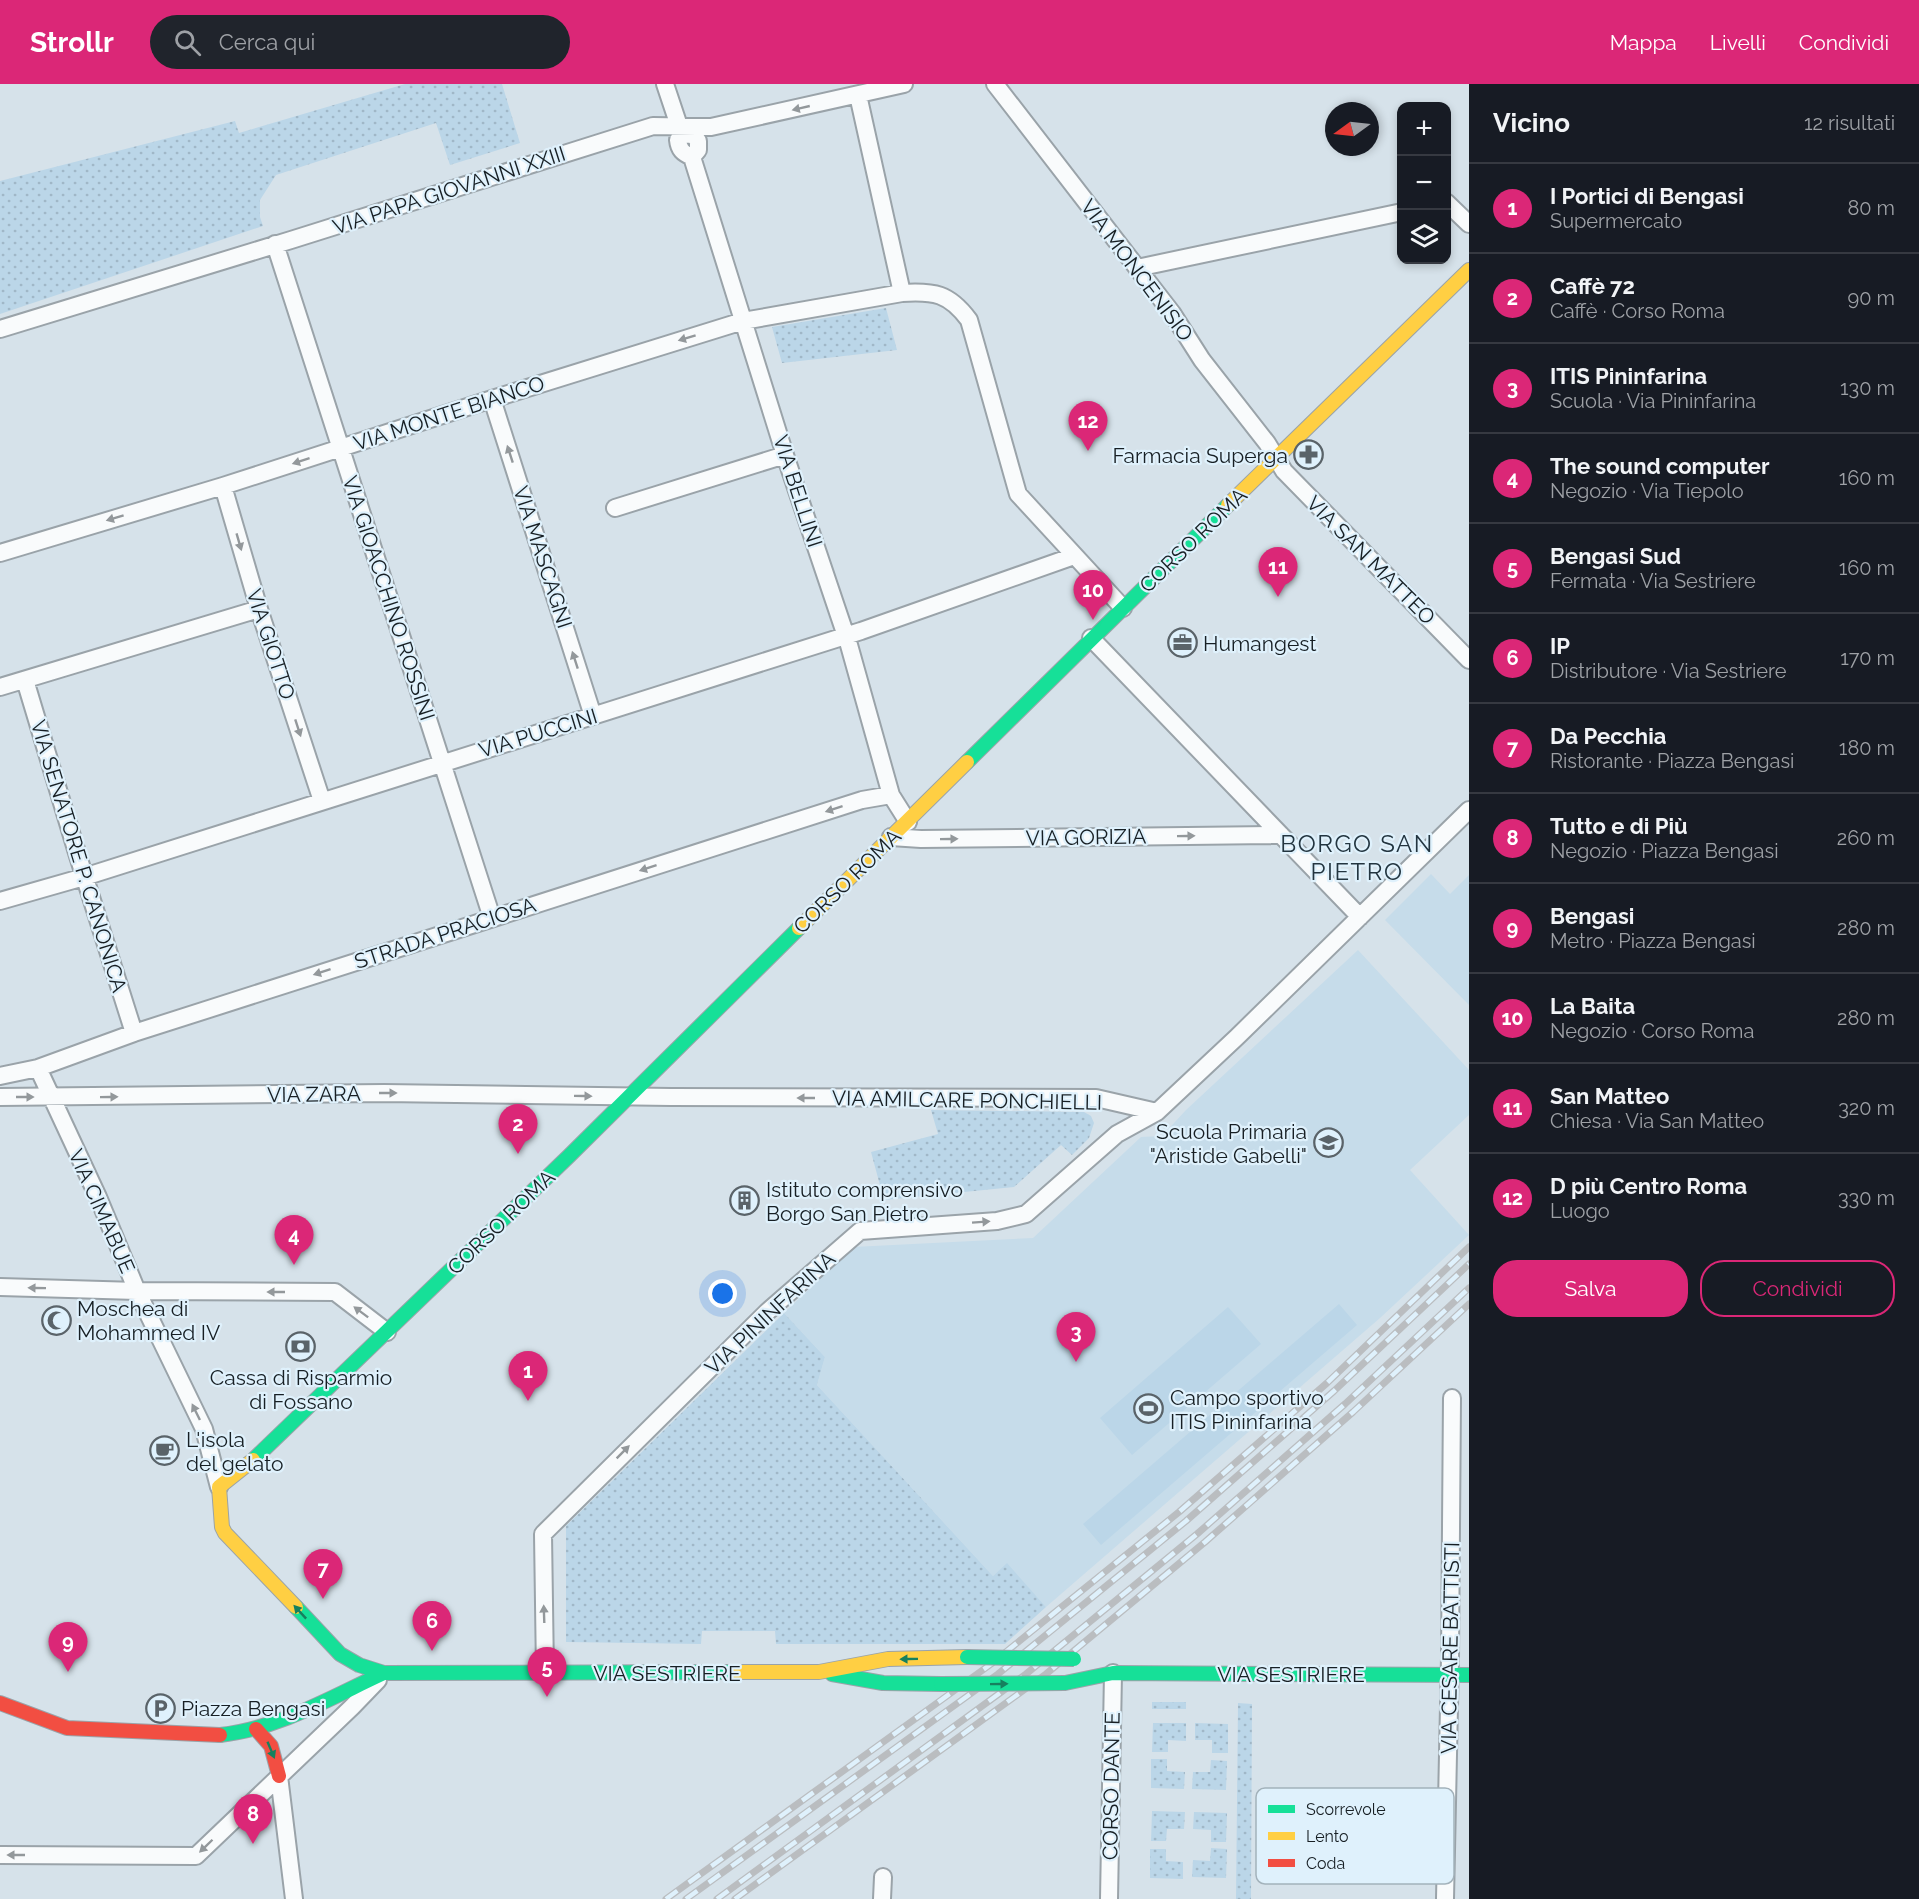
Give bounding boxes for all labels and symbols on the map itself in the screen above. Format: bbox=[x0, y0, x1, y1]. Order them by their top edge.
north arrow bbox=[1325, 102, 1379, 156]
one-way arrow bbox=[792, 103, 810, 113]
street label: VIA PAPA GIOVANNI XXIII bbox=[330, 141, 568, 239]
street label: VIA MONCENISIO bbox=[1076, 194, 1198, 346]
one-way arrow bbox=[678, 334, 696, 343]
street label: VIA MONTE BIANCO bbox=[350, 370, 548, 456]
pin: 12 bbox=[1068, 402, 1108, 451]
street label: VIA BELLINI bbox=[768, 432, 828, 550]
pharmacy icon: Farmacia Superga bbox=[1293, 439, 1325, 471]
place label: Farmacia Superga bbox=[1113, 443, 1288, 468]
one-way arrow bbox=[505, 445, 514, 463]
one-way arrow bbox=[292, 456, 310, 466]
street label: VIA GIOACCHINO ROSSINI bbox=[338, 472, 440, 724]
street label: CORSO ROMA bbox=[1134, 482, 1252, 598]
street label: VIA MASCAGNI bbox=[508, 483, 578, 631]
street label: VIA SAN MATTEO bbox=[1301, 490, 1441, 630]
one-way arrow bbox=[106, 514, 124, 523]
one-way arrow bbox=[235, 533, 244, 551]
pin: 11 bbox=[1258, 548, 1298, 597]
pin: 10 bbox=[1074, 570, 1112, 620]
street label: VIA GIOTTO bbox=[241, 586, 301, 702]
office icon: Humangest bbox=[1166, 627, 1198, 659]
place label: Humangest bbox=[1203, 631, 1316, 656]
one-way arrow bbox=[570, 651, 580, 669]
street label: VIA PUCCINI bbox=[476, 703, 600, 763]
street label: VIA SENATORE P. CANONICA bbox=[26, 717, 132, 995]
one-way arrow bbox=[293, 719, 303, 737]
one-way arrow bbox=[825, 805, 843, 814]
street label: CORSO ROMA bbox=[788, 823, 906, 939]
street label: VIA GORIZIA bbox=[1025, 823, 1147, 851]
district label: BORGO SAN PIETRO bbox=[1280, 829, 1434, 886]
one-way arrow bbox=[1177, 831, 1196, 841]
one-way arrow bbox=[940, 834, 959, 844]
one-way arrow bbox=[639, 864, 657, 873]
street label: STRADA PRACIOSA bbox=[351, 892, 539, 974]
one-way arrow bbox=[313, 968, 331, 977]
street label: VIA ZARA bbox=[267, 1081, 361, 1107]
street label: VIA AMILCARE PONCHIELLI bbox=[832, 1085, 1102, 1115]
one-way arrow bbox=[378, 1088, 397, 1098]
one-way arrow bbox=[573, 1091, 592, 1101]
one-way arrow bbox=[16, 1092, 35, 1102]
one-way arrow bbox=[99, 1092, 118, 1102]
one-way arrow bbox=[797, 1093, 816, 1103]
pin: 2 bbox=[498, 1104, 538, 1154]
place label: Scuola Primaria "Aristide Gabelli" bbox=[1150, 1119, 1307, 1168]
school or university icon: Scuola Primaria "Aristide Gabelli" bbox=[1312, 1127, 1344, 1159]
street label: VIA CIMABUE bbox=[63, 1145, 141, 1277]
street label: CORSO ROMA bbox=[442, 1164, 560, 1280]
place label: Istituto comprensivo Borgo San Pietro bbox=[766, 1177, 963, 1226]
building icon: Istituto comprensivo Borgo San Pietro bbox=[729, 1185, 761, 1217]
pin: 4 bbox=[274, 1216, 314, 1265]
one-way arrow bbox=[972, 1217, 991, 1227]
street label: VIA PININFARINA bbox=[700, 1246, 840, 1380]
your location bbox=[708, 1279, 737, 1308]
one-way arrow bbox=[28, 1283, 47, 1292]
one-way arrow bbox=[267, 1287, 286, 1297]
place label: Moschea di Mohammed IV bbox=[77, 1296, 220, 1345]
mosque icon: Moschea di Mohammed IV bbox=[40, 1304, 72, 1336]
one-way arrow bbox=[354, 1306, 370, 1318]
pin: 3 bbox=[1056, 1312, 1096, 1362]
bank icon: Cassa di Risparmio di Fossano bbox=[285, 1330, 317, 1362]
pin: 1 bbox=[508, 1352, 548, 1401]
place label: Cassa di Risparmio di Fossano bbox=[210, 1365, 392, 1414]
place label: Campo sportivo ITIS Pininfarina bbox=[1170, 1385, 1324, 1434]
sports icon: Campo sportivo ITIS Pininfarina bbox=[1133, 1393, 1165, 1425]
one-way arrow bbox=[191, 1403, 200, 1420]
place label: L'isola del gelato bbox=[186, 1427, 284, 1476]
cafe icon: L'isola del gelato bbox=[149, 1435, 181, 1467]
one-way arrow bbox=[616, 1446, 630, 1460]
street label: VIA CESARE BATTISTI bbox=[1436, 1542, 1464, 1754]
pin: 7 bbox=[304, 1550, 342, 1599]
pin: 6 bbox=[412, 1602, 452, 1651]
one-way arrow bbox=[293, 1605, 307, 1619]
one-way arrow bbox=[539, 1605, 549, 1624]
pin: 9 bbox=[48, 1622, 88, 1672]
pin: 5 bbox=[528, 1648, 566, 1697]
one-way arrow bbox=[899, 1654, 918, 1663]
street label: VIA SESTRIERE bbox=[593, 1661, 741, 1686]
street label: VIA SESTRIERE bbox=[1217, 1662, 1365, 1687]
one-way arrow bbox=[990, 1679, 1009, 1689]
parking icon: Piazza Bengasi bbox=[144, 1692, 176, 1724]
place label: Piazza Bengasi bbox=[181, 1696, 325, 1721]
street label: CORSO DANTE bbox=[1097, 1712, 1125, 1860]
one-way arrow bbox=[266, 1742, 276, 1760]
legend bbox=[1256, 1788, 1454, 1884]
pin: 8 bbox=[234, 1794, 272, 1844]
text: Scorrevole bbox=[1306, 1800, 1386, 1819]
text: Lento bbox=[1306, 1827, 1349, 1846]
one-way arrow bbox=[200, 1838, 214, 1852]
one-way arrow bbox=[6, 1850, 25, 1860]
text: Coda bbox=[1306, 1854, 1345, 1873]

